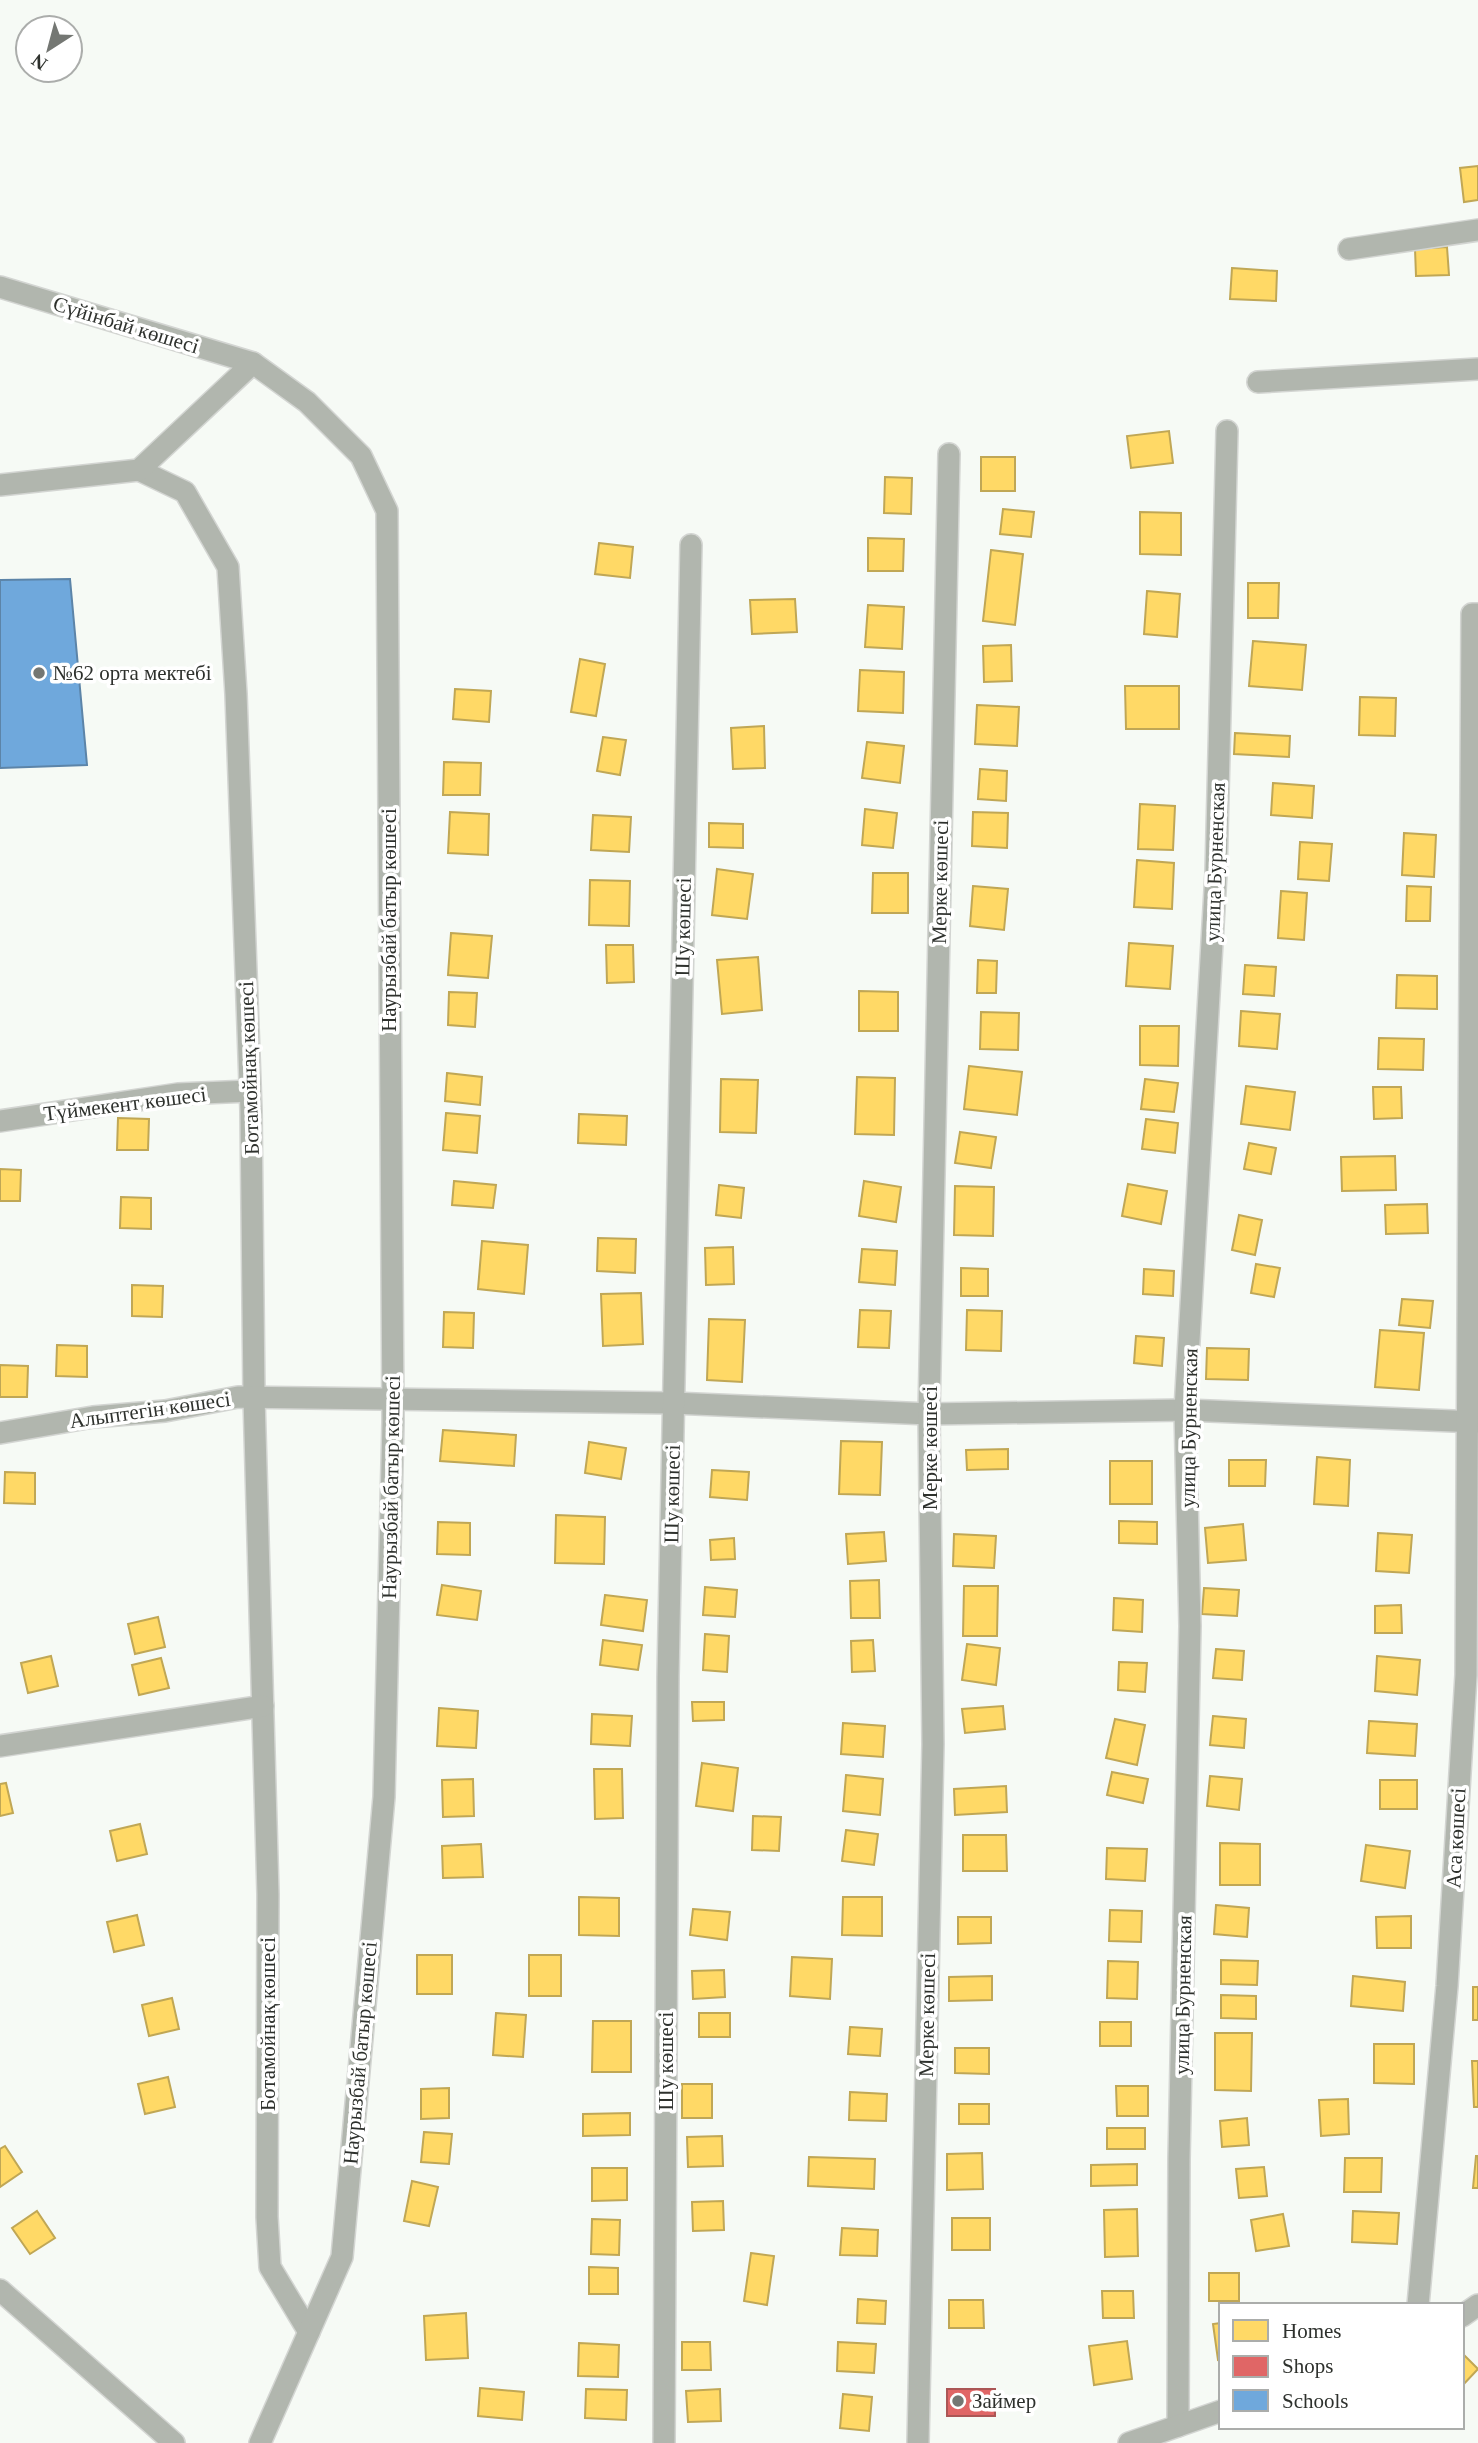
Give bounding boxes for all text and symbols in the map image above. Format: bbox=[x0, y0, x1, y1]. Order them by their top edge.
north arrow bbox=[14, 14, 84, 84]
text: N bbox=[27, 50, 51, 75]
street label: Сүйінбай көшесі bbox=[50, 291, 202, 359]
place label: №62 орта мектебі bbox=[53, 661, 212, 685]
marker: №62 орта мектебі bbox=[31, 665, 47, 681]
street label: улица Бурненская bbox=[1200, 781, 1230, 942]
street label: Наурызбай батыр көшесі bbox=[377, 808, 401, 1032]
street label: Мерке көшесі bbox=[927, 819, 953, 944]
street label: Шу көшесі bbox=[670, 877, 696, 977]
street label: Ботамойнақ көшесі bbox=[234, 980, 264, 1155]
street label: Түймекент көшесі bbox=[42, 1082, 208, 1126]
street label: улица Бурненская bbox=[1176, 1348, 1202, 1508]
street label: Наурызбай батыр көшесі bbox=[377, 1375, 405, 1599]
street label: Мерке көшесі bbox=[918, 1386, 942, 1510]
street label: Алыптегін көшесі bbox=[68, 1387, 232, 1433]
street label: Шу көшесі bbox=[659, 1444, 685, 1544]
street label: Аса көшесі bbox=[1441, 1787, 1471, 1889]
street label: улица Бурненская bbox=[1170, 1915, 1196, 2075]
street label: Ботамойнақ көшесі bbox=[256, 1937, 280, 2111]
street label: Наурызбай батыр көшесі bbox=[338, 1940, 382, 2165]
street label: Мерке көшесі bbox=[914, 1952, 940, 2077]
street label: Шу көшесі bbox=[654, 2011, 678, 2110]
legend bbox=[1219, 2303, 1464, 2429]
text: Homes bbox=[1282, 2319, 1342, 2343]
text: Shops bbox=[1282, 2354, 1333, 2378]
place label: Займер bbox=[972, 2389, 1036, 2413]
text: Schools bbox=[1282, 2389, 1349, 2413]
marker: Займер bbox=[950, 2393, 966, 2409]

